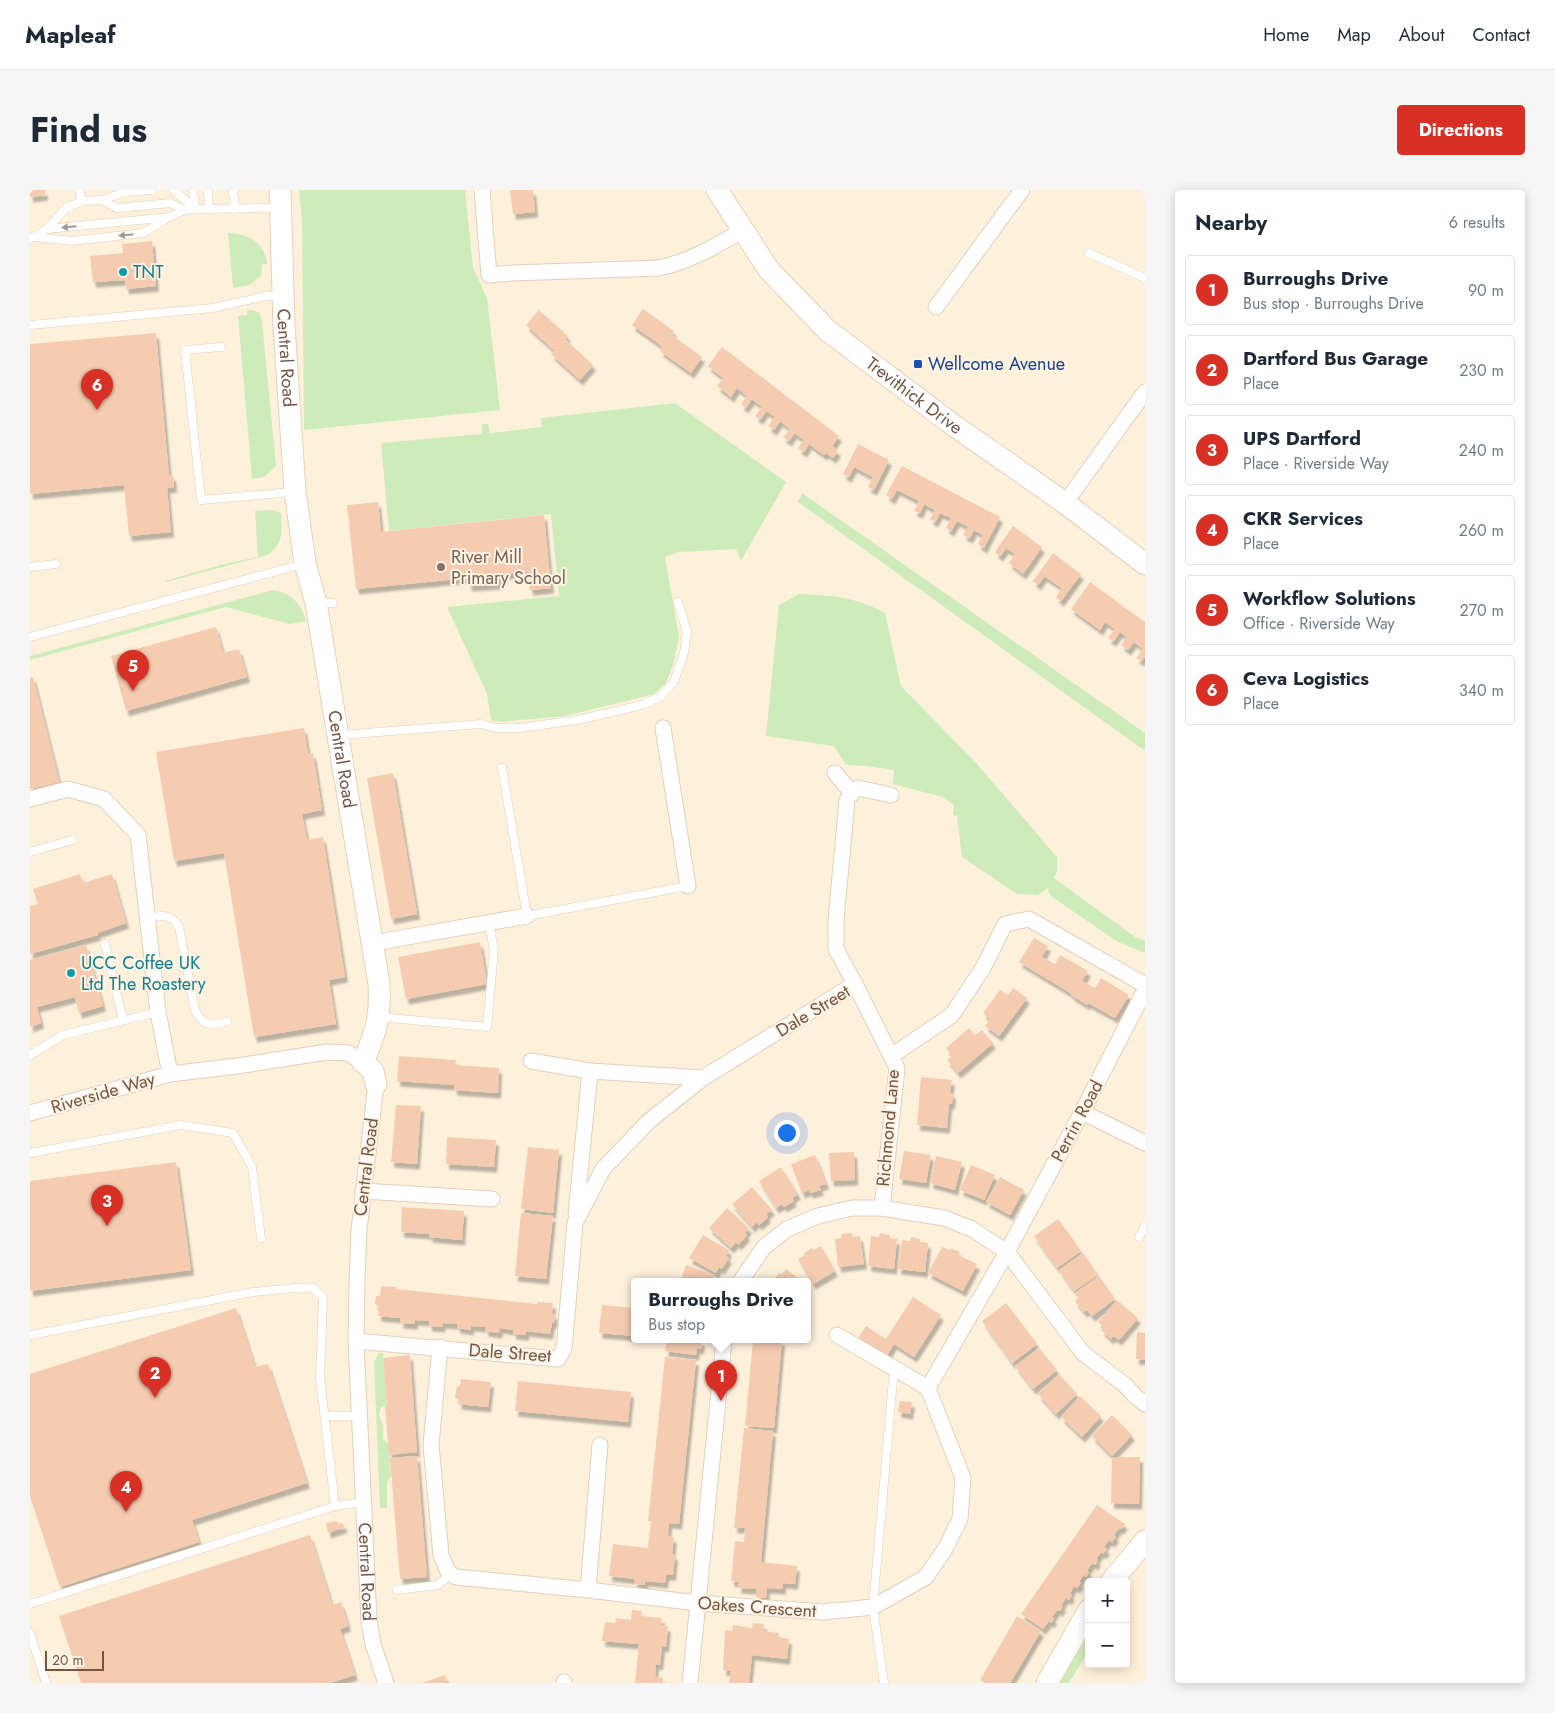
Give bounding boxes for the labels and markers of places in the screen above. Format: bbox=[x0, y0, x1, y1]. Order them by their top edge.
place label: TNT bbox=[133, 259, 164, 285]
marker: TNT bbox=[117, 266, 129, 278]
place label: Wellcome Avenue bbox=[928, 351, 1065, 377]
marker: Wellcome Avenue bbox=[912, 358, 924, 370]
pin: 6 bbox=[81, 369, 113, 410]
place label: River Mill Primary School bbox=[451, 544, 566, 591]
marker: River Mill Primary School bbox=[435, 561, 447, 573]
pin: 5 bbox=[117, 650, 149, 691]
place label: UCC Coffee UK Ltd The Roastery bbox=[81, 950, 206, 997]
marker: UCC Coffee UK Ltd The Roastery bbox=[65, 967, 77, 979]
pin: 3 bbox=[91, 1185, 123, 1226]
pin: 2 bbox=[139, 1357, 171, 1398]
pin: 1 bbox=[705, 1360, 737, 1401]
pin: 4 bbox=[110, 1471, 142, 1512]

